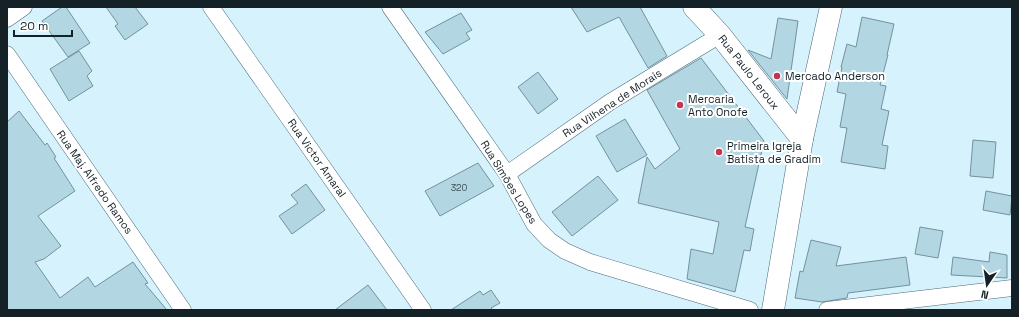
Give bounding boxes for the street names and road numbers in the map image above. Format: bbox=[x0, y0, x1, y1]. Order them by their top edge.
street label: Rua Paulo Leroux bbox=[715, 32, 783, 113]
street label: Rua Vilhena de Morais bbox=[560, 66, 664, 140]
street label: Rua Victor Amaral bbox=[285, 116, 349, 200]
street label: Rua Maj. Alfredo Ramos bbox=[54, 127, 136, 237]
street label: Rua Simões Lopes bbox=[478, 138, 540, 227]

